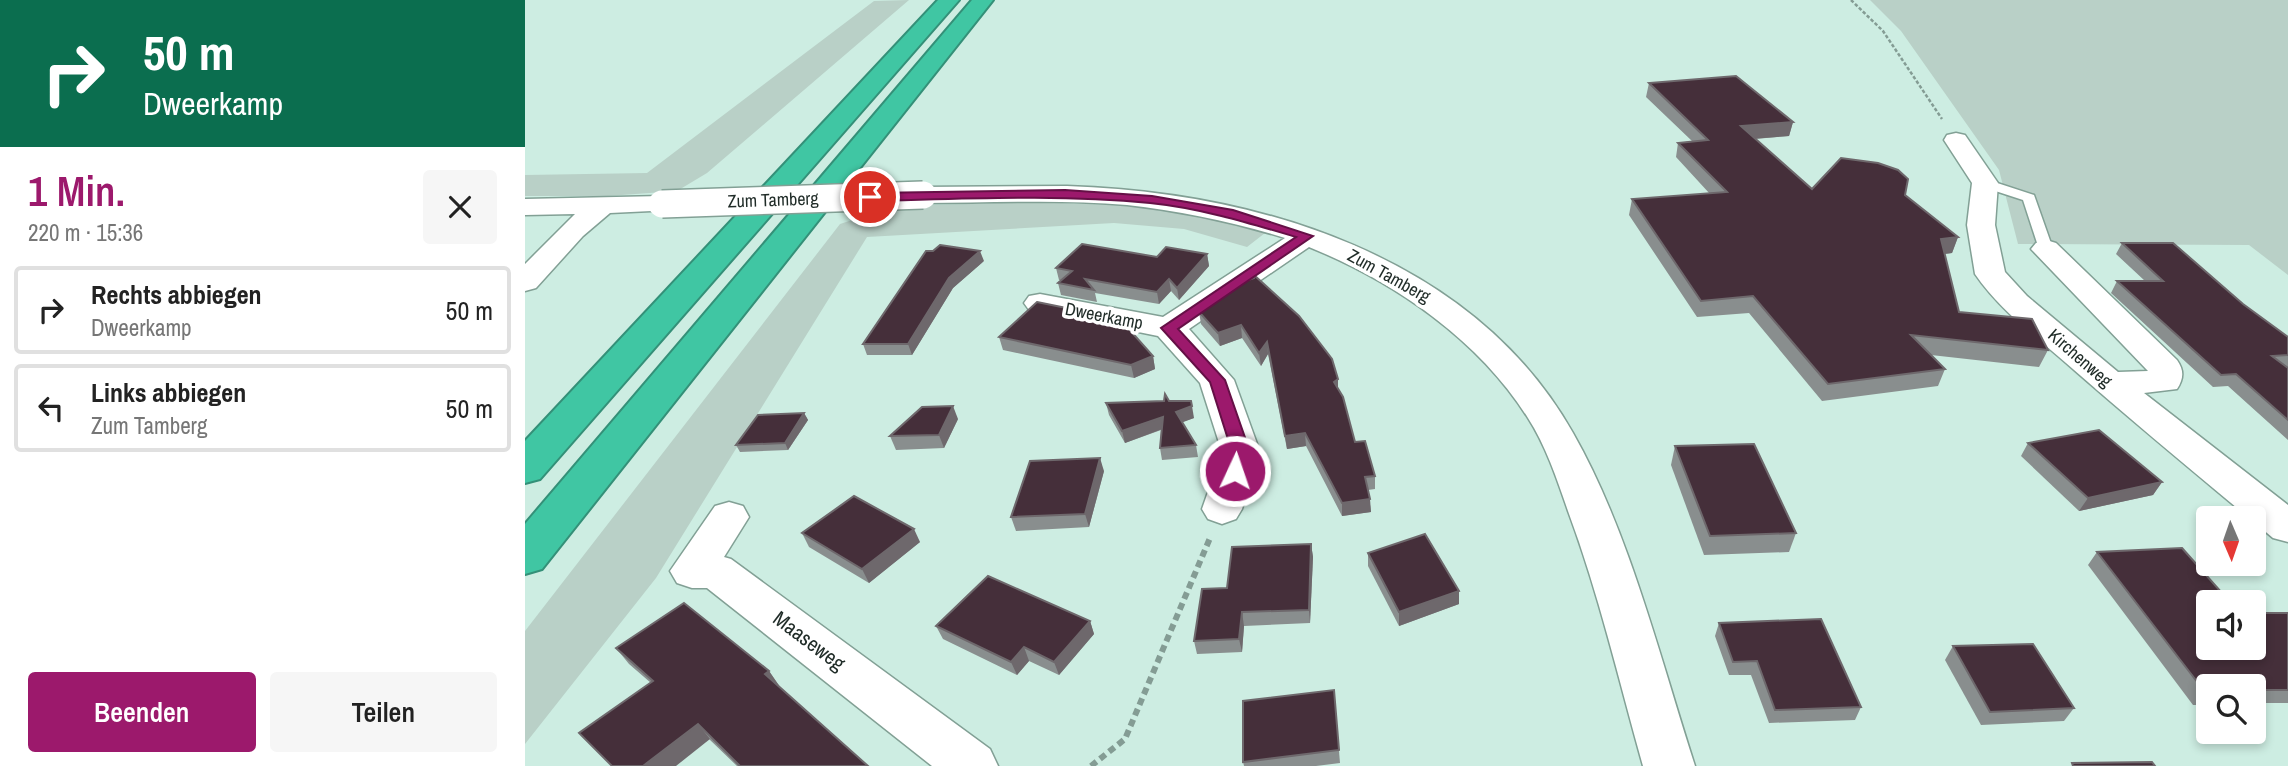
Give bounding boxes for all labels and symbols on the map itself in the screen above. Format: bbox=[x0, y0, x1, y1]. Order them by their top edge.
pin bbox=[840, 167, 900, 227]
street label: Zum Tamberg bbox=[727, 185, 820, 214]
street label: Zum Tamberg bbox=[1343, 243, 1436, 309]
street label: Dweerkamp bbox=[1063, 296, 1145, 335]
street label: Kirchenweg bbox=[2043, 323, 2119, 393]
position arrow bbox=[1198, 434, 1272, 508]
north arrow bbox=[2196, 506, 2266, 576]
street label: Maaseweg bbox=[767, 604, 852, 677]

